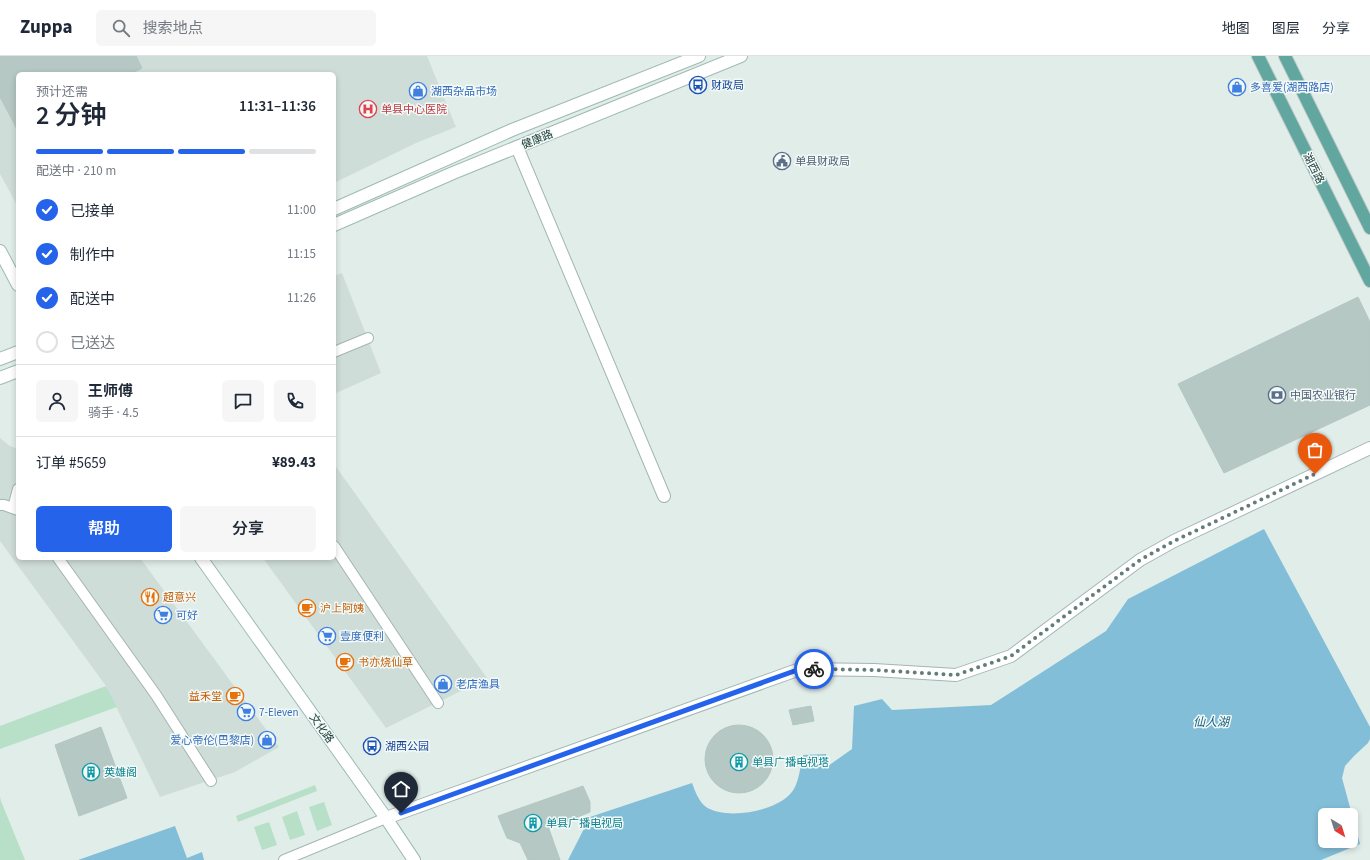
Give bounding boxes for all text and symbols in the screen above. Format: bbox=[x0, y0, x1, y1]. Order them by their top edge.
search box bbox=[96, 10, 376, 46]
text: Zuppa bbox=[20, 14, 72, 41]
icon: search bbox=[110, 17, 132, 39]
text: 搜索地点 bbox=[142, 18, 202, 39]
text: 地图 bbox=[1222, 19, 1250, 39]
text: 图层 bbox=[1272, 19, 1300, 39]
text: 分享 bbox=[1322, 19, 1350, 39]
bus stop icon: 财政局 bbox=[688, 75, 708, 95]
shop icon: 多喜爱(湖西路店) bbox=[1227, 77, 1247, 97]
place label: 财政局 bbox=[711, 78, 744, 93]
place label: 多喜爱(湖西路店) bbox=[1250, 80, 1334, 95]
shop icon: 湖西杂品市场 bbox=[408, 81, 428, 101]
text: 预计还需 bbox=[36, 83, 88, 101]
place label: 湖西杂品市场 bbox=[431, 84, 497, 99]
text: 11:31–11:36 bbox=[239, 96, 316, 117]
text: 2 分钟 bbox=[36, 97, 107, 134]
hospital icon: 单县中心医院 bbox=[358, 99, 378, 119]
place label: 单县中心医院 bbox=[381, 102, 447, 117]
street label: 健康路 bbox=[519, 126, 555, 153]
street label: 湖西路 bbox=[1299, 150, 1328, 186]
public building icon: 单县财政局 bbox=[772, 151, 792, 171]
place label: 单县财政局 bbox=[795, 154, 850, 169]
text: 配送中 · 210 m bbox=[36, 162, 116, 180]
icon: check bbox=[36, 199, 58, 221]
text: 已接单 bbox=[70, 201, 115, 222]
text: 11:00 bbox=[287, 201, 316, 219]
icon: check bbox=[36, 243, 58, 265]
text: 制作中 bbox=[70, 245, 115, 266]
text: 11:15 bbox=[287, 245, 316, 263]
icon: check bbox=[36, 287, 58, 309]
text: 配送中 bbox=[70, 289, 115, 310]
text: 11:26 bbox=[287, 289, 316, 307]
text: 已送达 bbox=[70, 333, 115, 354]
button: person bbox=[36, 380, 78, 422]
button: chat bbox=[222, 380, 264, 422]
button: phone bbox=[274, 380, 316, 422]
text: 王师傅 bbox=[88, 381, 133, 402]
bank icon: 中国农业银行 bbox=[1267, 385, 1287, 405]
place label: 中国农业银行 bbox=[1290, 388, 1356, 403]
text: 骑手 · 4.5 bbox=[88, 404, 139, 422]
pin bbox=[1298, 433, 1332, 474]
icon: bag bbox=[1304, 439, 1326, 461]
text: ¥89.43 bbox=[272, 452, 316, 473]
text: 订单 #5659 bbox=[36, 453, 106, 474]
button: 帮助 bbox=[36, 506, 172, 552]
button: 分享 bbox=[180, 506, 316, 552]
restaurant icon: 超意兴 bbox=[140, 587, 160, 607]
place label: 超意兴 bbox=[163, 590, 196, 605]
cafe icon: 沪上阿姨 bbox=[297, 598, 317, 618]
place label: 沪上阿姨 bbox=[320, 601, 364, 616]
supermarket icon: 可好 bbox=[153, 605, 173, 625]
place label: 可好 bbox=[176, 608, 198, 623]
supermarket icon: 壹度便利 bbox=[317, 626, 337, 646]
place label: 壹度便利 bbox=[340, 629, 384, 644]
courier bbox=[794, 649, 834, 689]
cafe icon: 书亦烧仙草 bbox=[335, 652, 355, 672]
place label: 书亦烧仙草 bbox=[358, 655, 413, 670]
icon: bike bbox=[803, 658, 825, 680]
shop icon: 老店渔具 bbox=[433, 674, 453, 694]
place label: 老店渔具 bbox=[456, 677, 500, 692]
cafe icon: 益禾堂 bbox=[225, 686, 245, 706]
place label: 益禾堂 bbox=[189, 689, 222, 704]
supermarket icon: 7-Eleven bbox=[236, 702, 256, 722]
place label: 7-Eleven bbox=[259, 705, 299, 720]
street label: 文化路 bbox=[306, 711, 337, 746]
water label: 仙人湖 bbox=[1193, 714, 1231, 731]
shop icon: 爱心帝伦(巴黎店) bbox=[257, 730, 277, 750]
place label: 爱心帝伦(巴黎店) bbox=[170, 733, 254, 748]
bus stop icon: 湖西公园 bbox=[362, 736, 382, 756]
place label: 湖西公园 bbox=[385, 739, 429, 754]
building icon: 单县广播电视塔 bbox=[729, 752, 749, 772]
place label: 单县广播电视塔 bbox=[752, 755, 829, 770]
building icon: 英雄阁 bbox=[81, 762, 101, 782]
place label: 英雄阁 bbox=[104, 765, 137, 780]
pin bbox=[384, 772, 418, 813]
icon: home bbox=[390, 778, 412, 800]
north arrow bbox=[1318, 808, 1358, 848]
map controls bbox=[1318, 808, 1358, 848]
building icon: 单县广播电视局 bbox=[523, 813, 543, 833]
place label: 单县广播电视局 bbox=[546, 816, 623, 831]

